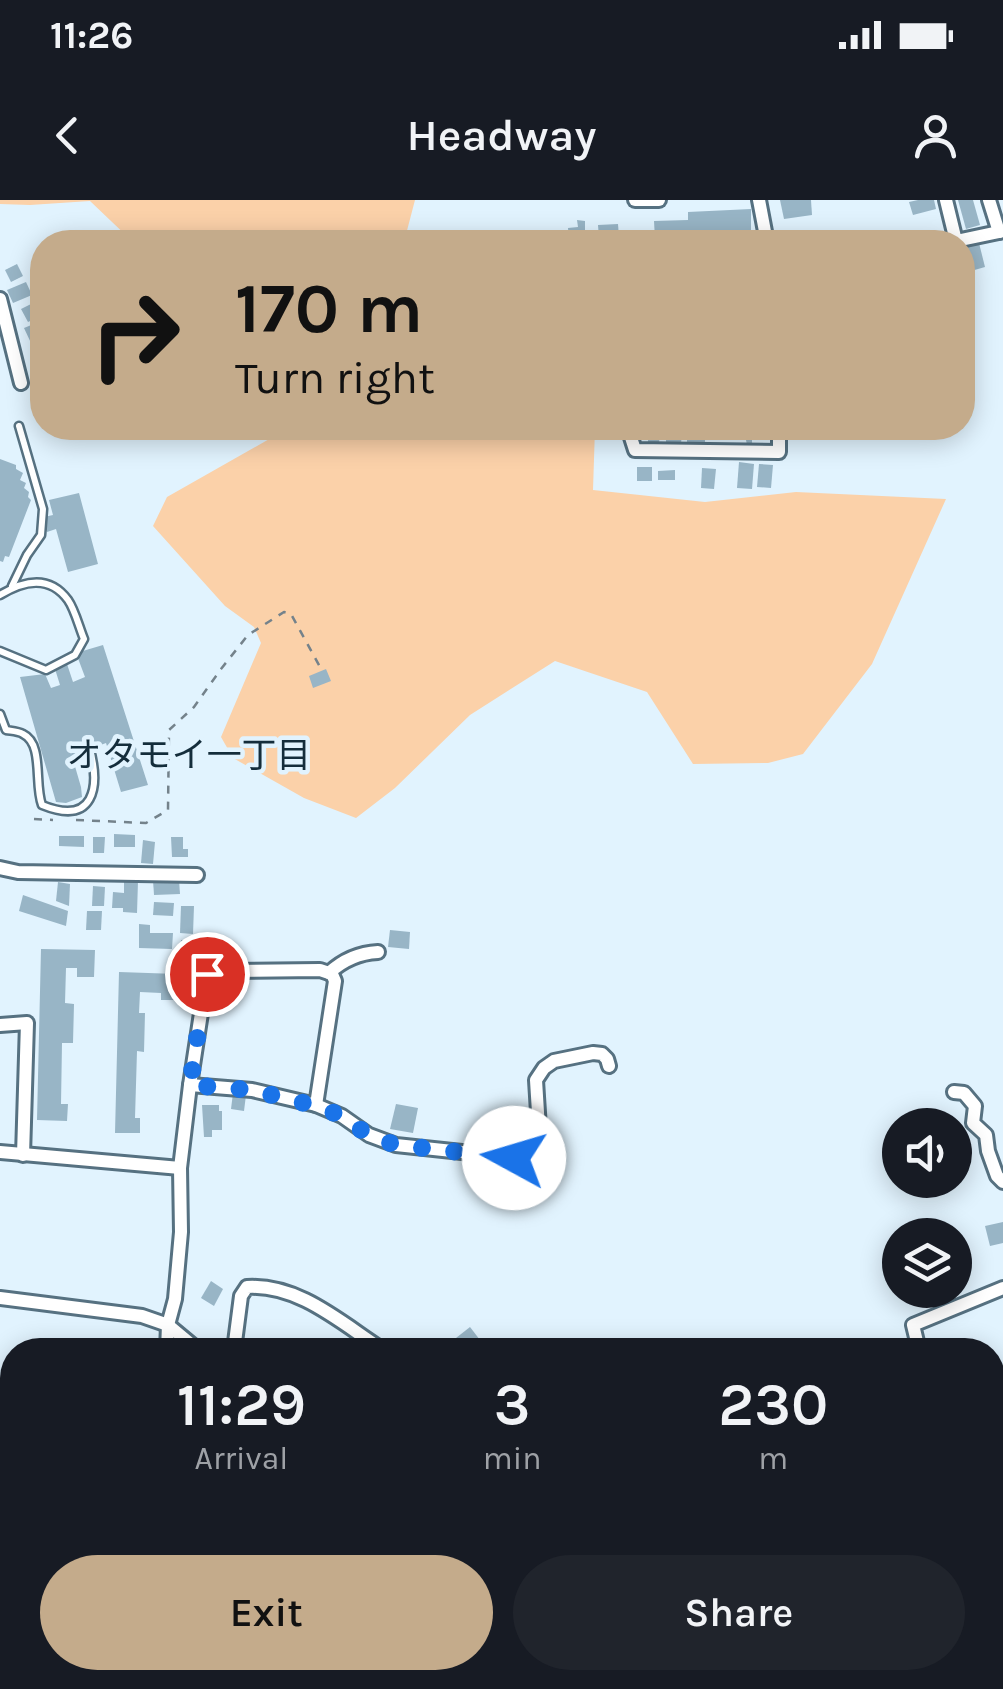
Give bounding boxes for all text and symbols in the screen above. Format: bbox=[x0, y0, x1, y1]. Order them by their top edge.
text: 11:26 bbox=[50, 13, 133, 58]
icon: back bbox=[40, 108, 95, 163]
icon: person bbox=[908, 108, 963, 163]
text: Headway bbox=[407, 109, 596, 161]
text: 170 m bbox=[235, 268, 423, 350]
icon: right bbox=[70, 270, 200, 400]
text: Turn right bbox=[235, 352, 435, 404]
district label: オタモイ一丁目 bbox=[66, 735, 312, 776]
pin bbox=[165, 932, 250, 1017]
icon: arrive bbox=[180, 947, 235, 1002]
position arrow bbox=[462, 1106, 566, 1210]
map controls bbox=[882, 1108, 972, 1308]
button: sound bbox=[882, 1108, 972, 1198]
button: layers bbox=[882, 1218, 972, 1308]
text: 11:29 bbox=[177, 1370, 306, 1440]
text: 3 bbox=[494, 1370, 531, 1440]
text: 230 bbox=[718, 1370, 828, 1440]
text: Arrival bbox=[195, 1440, 288, 1477]
text: min bbox=[483, 1440, 542, 1477]
text: m bbox=[758, 1440, 788, 1477]
button: Exit bbox=[40, 1555, 493, 1670]
button: Share bbox=[513, 1555, 965, 1670]

